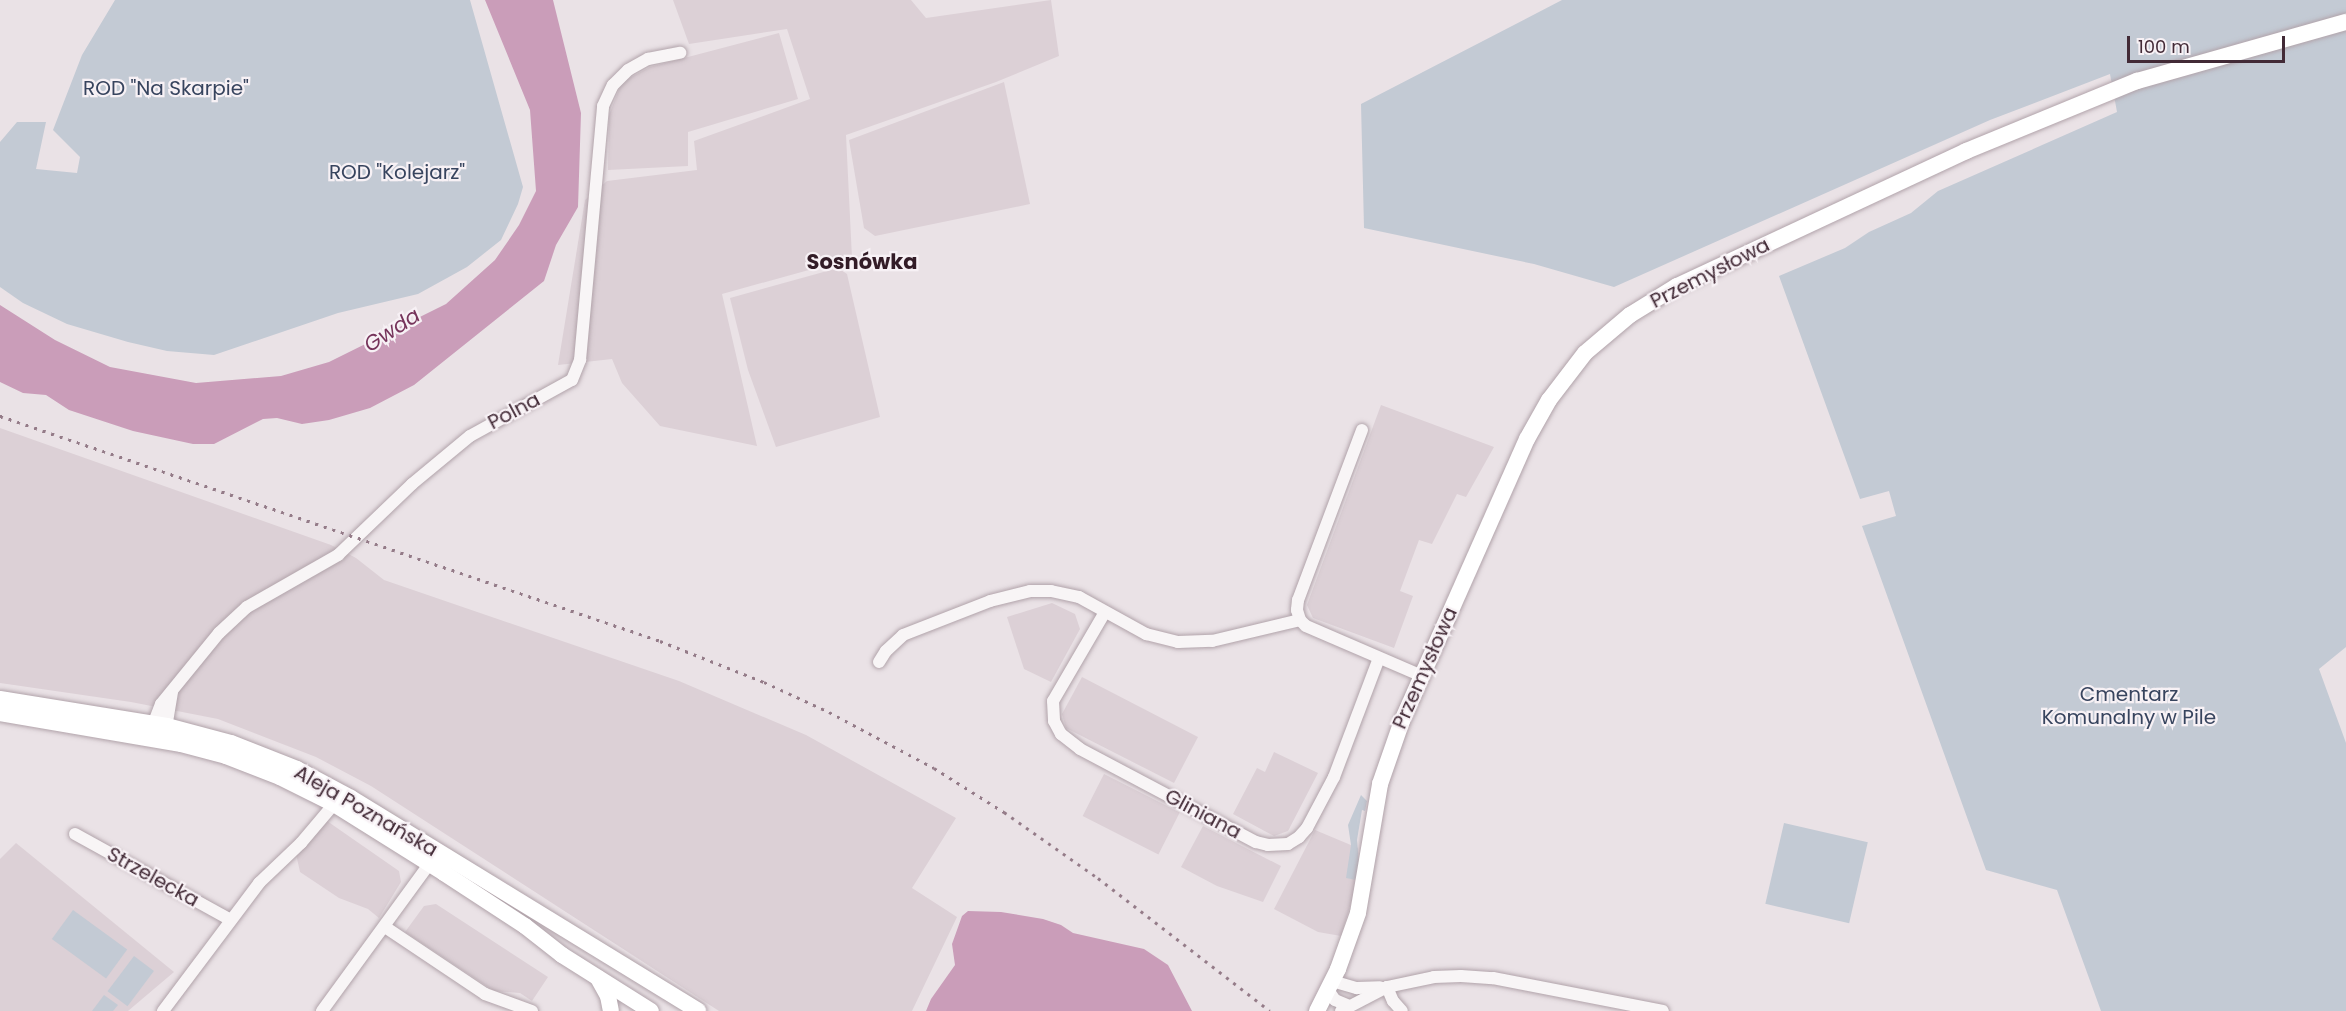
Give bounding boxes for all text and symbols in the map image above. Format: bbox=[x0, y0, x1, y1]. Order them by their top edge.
scale bar bbox=[2130, 24, 2288, 62]
text: 100 m bbox=[2138, 34, 2190, 59]
park label: ROD "Na Skarpie" bbox=[83, 76, 249, 100]
park label: ROD "Kolejarz" bbox=[329, 160, 465, 184]
street label: Przemysłowa bbox=[1646, 233, 1774, 313]
district label: Sosnówka bbox=[807, 249, 917, 275]
water label: Gwda bbox=[359, 303, 425, 357]
street label: Polna bbox=[484, 387, 544, 435]
street label: Przemysłowa bbox=[1387, 603, 1463, 733]
park label: Cmentarz Komunalny w Pile bbox=[2042, 682, 2216, 729]
street label: Aleja Poznańska bbox=[290, 760, 442, 862]
street label: Gliniana bbox=[1161, 784, 1245, 844]
street label: Strzelecka bbox=[103, 842, 203, 912]

